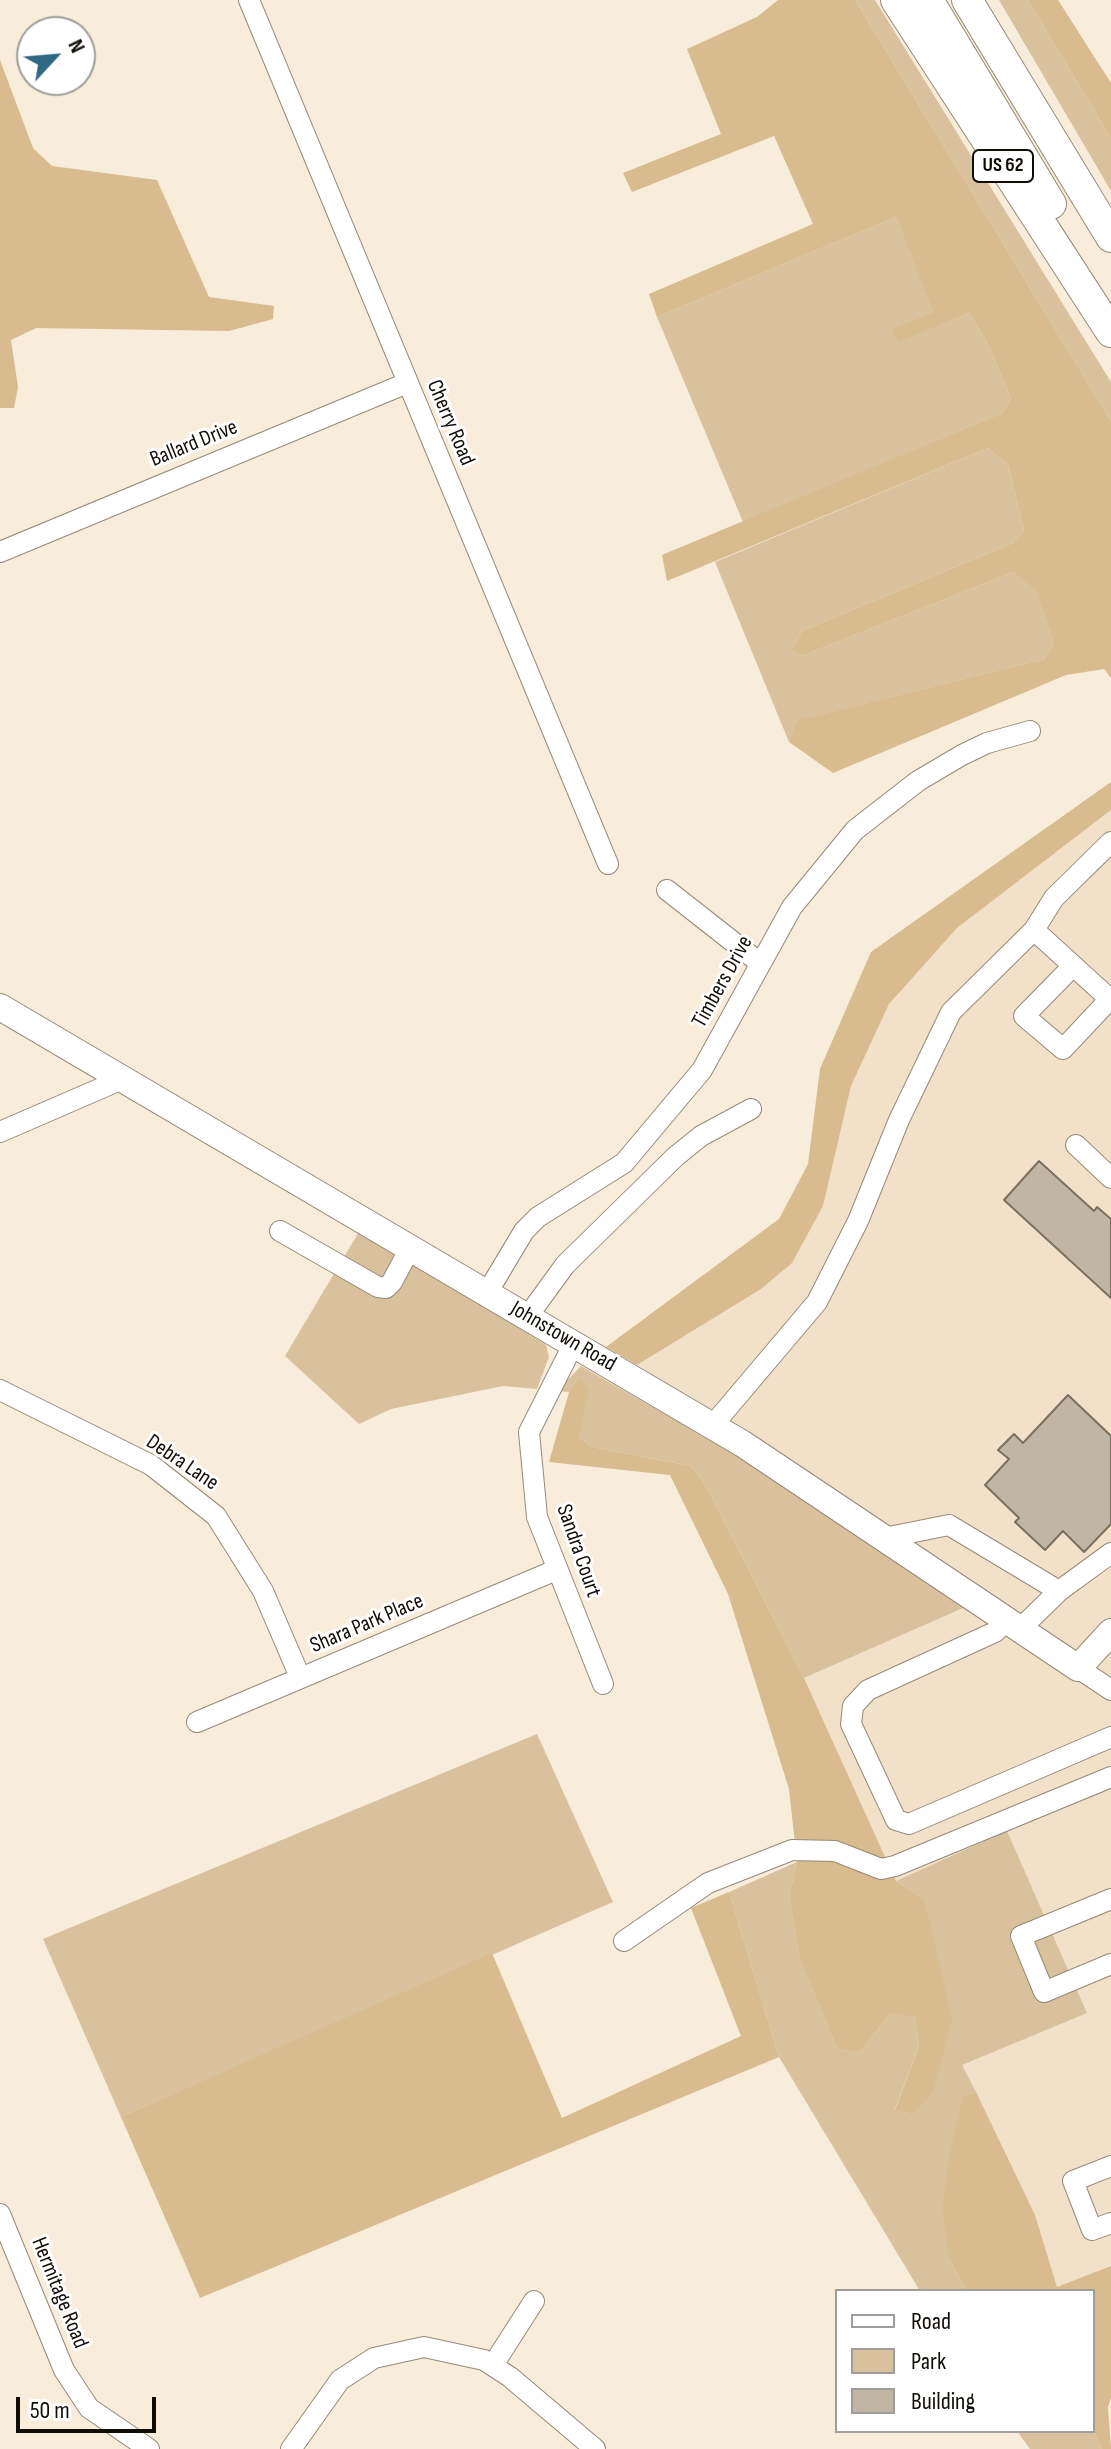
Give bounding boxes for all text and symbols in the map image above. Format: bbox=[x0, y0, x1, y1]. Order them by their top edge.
north arrow bbox=[16, 16, 96, 96]
text: N bbox=[62, 35, 91, 57]
road number: US 62 bbox=[973, 150, 1033, 182]
street label: Cherry Road bbox=[420, 376, 480, 470]
street label: Ballard Drive bbox=[146, 415, 242, 473]
street label: Timbers Drive bbox=[687, 931, 759, 1033]
street label: Johnstown Road bbox=[505, 1296, 621, 1378]
street label: Debra Lane bbox=[141, 1429, 223, 1497]
street label: Sandra Court bbox=[550, 1501, 606, 1601]
street label: Shara Park Place bbox=[306, 1588, 428, 1660]
street label: Hermitage Road bbox=[25, 2234, 93, 2352]
legend bbox=[835, 2289, 1095, 2433]
text: Road bbox=[911, 2307, 951, 2336]
text: Park bbox=[911, 2347, 946, 2376]
scale bar bbox=[20, 2381, 160, 2431]
text: Building bbox=[911, 2387, 975, 2416]
text: 50 m bbox=[30, 2396, 70, 2425]

